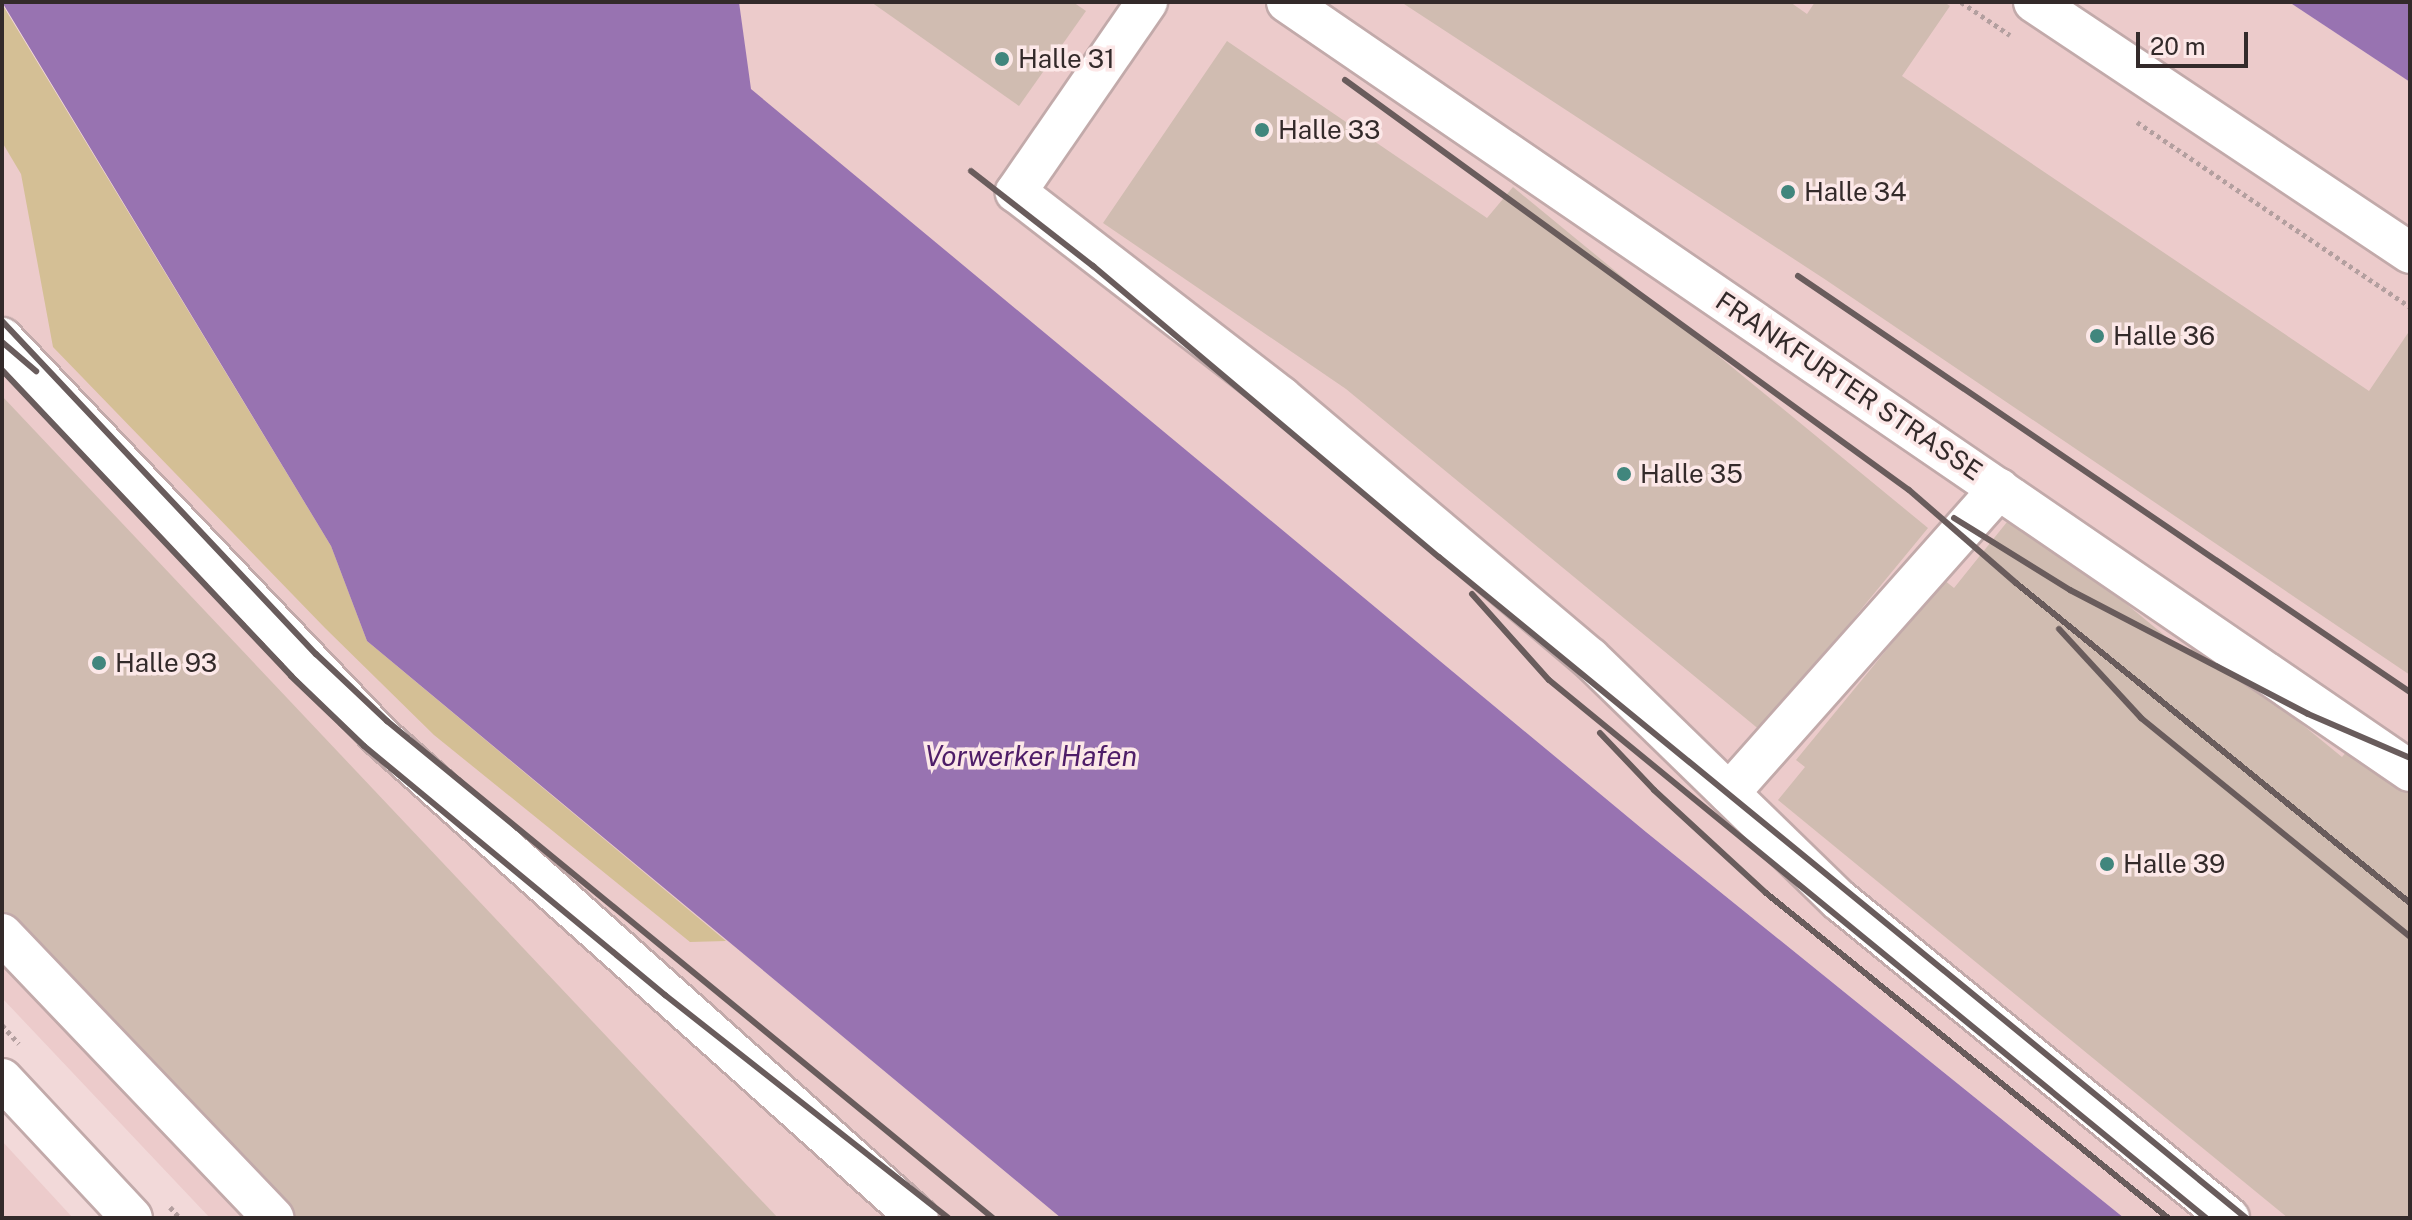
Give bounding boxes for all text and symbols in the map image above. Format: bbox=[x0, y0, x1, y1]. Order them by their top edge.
scale bar bbox=[2140, 16, 2252, 66]
text: 20 m bbox=[2150, 32, 2206, 60]
place label: Halle 31 bbox=[1018, 43, 1115, 75]
marker: Halle 31 bbox=[993, 50, 1011, 68]
place label: Halle 33 bbox=[1278, 114, 1381, 146]
marker: Halle 33 bbox=[1253, 121, 1271, 139]
place label: Halle 34 bbox=[1804, 176, 1907, 208]
marker: Halle 34 bbox=[1779, 183, 1797, 201]
street label: FRANKFURTER STRASSE bbox=[1710, 285, 1988, 487]
place label: Halle 36 bbox=[2113, 320, 2215, 352]
marker: Halle 36 bbox=[2088, 327, 2106, 345]
place label: Halle 35 bbox=[1640, 458, 1743, 490]
marker: Halle 35 bbox=[1615, 465, 1633, 483]
place label: Halle 93 bbox=[115, 647, 217, 679]
marker: Halle 93 bbox=[90, 654, 108, 672]
water label: Vorwerker Hafen bbox=[925, 739, 1137, 773]
place label: Halle 39 bbox=[2123, 848, 2225, 880]
marker: Halle 39 bbox=[2098, 855, 2116, 873]

